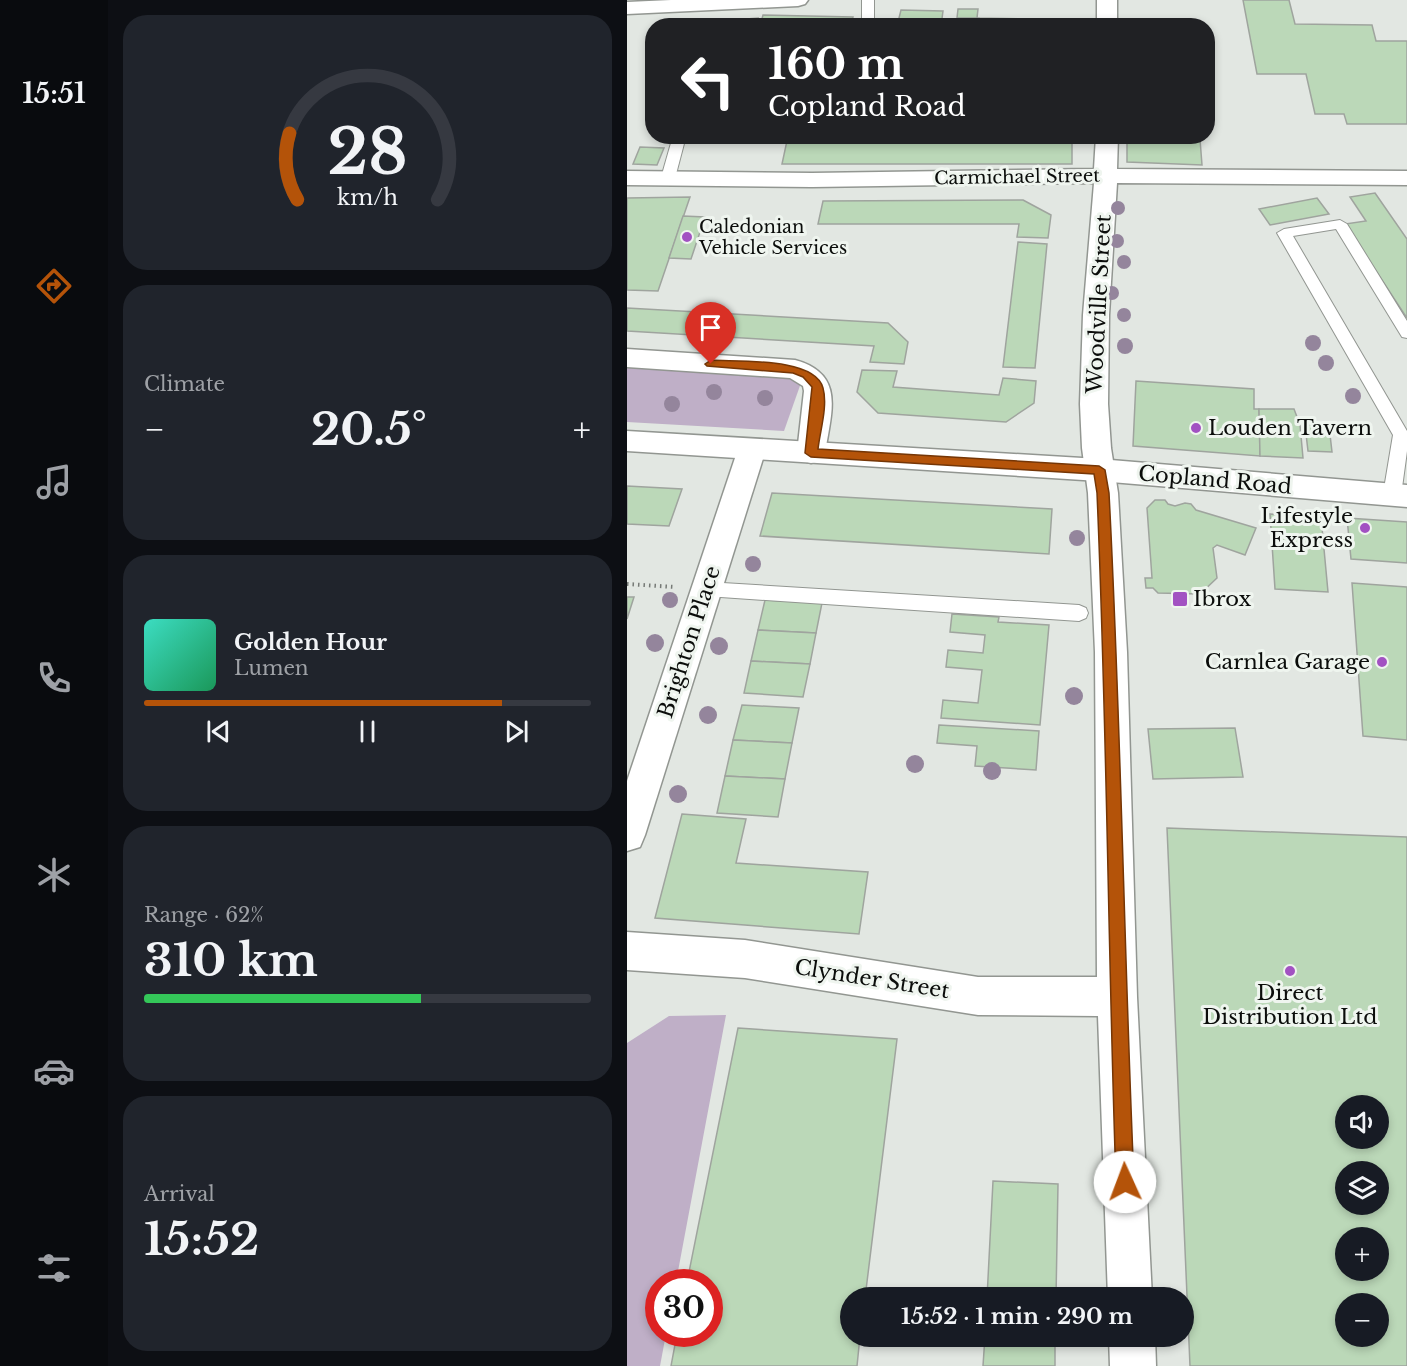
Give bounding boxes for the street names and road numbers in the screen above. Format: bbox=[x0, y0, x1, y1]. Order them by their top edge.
street label: Carmichael Street bbox=[934, 165, 1100, 189]
street label: Woodville Street bbox=[1081, 214, 1117, 395]
street label: Copland Road bbox=[1137, 460, 1293, 500]
street label: Brighton Place bbox=[652, 563, 726, 721]
street label: Clynder Street bbox=[793, 954, 951, 1004]

